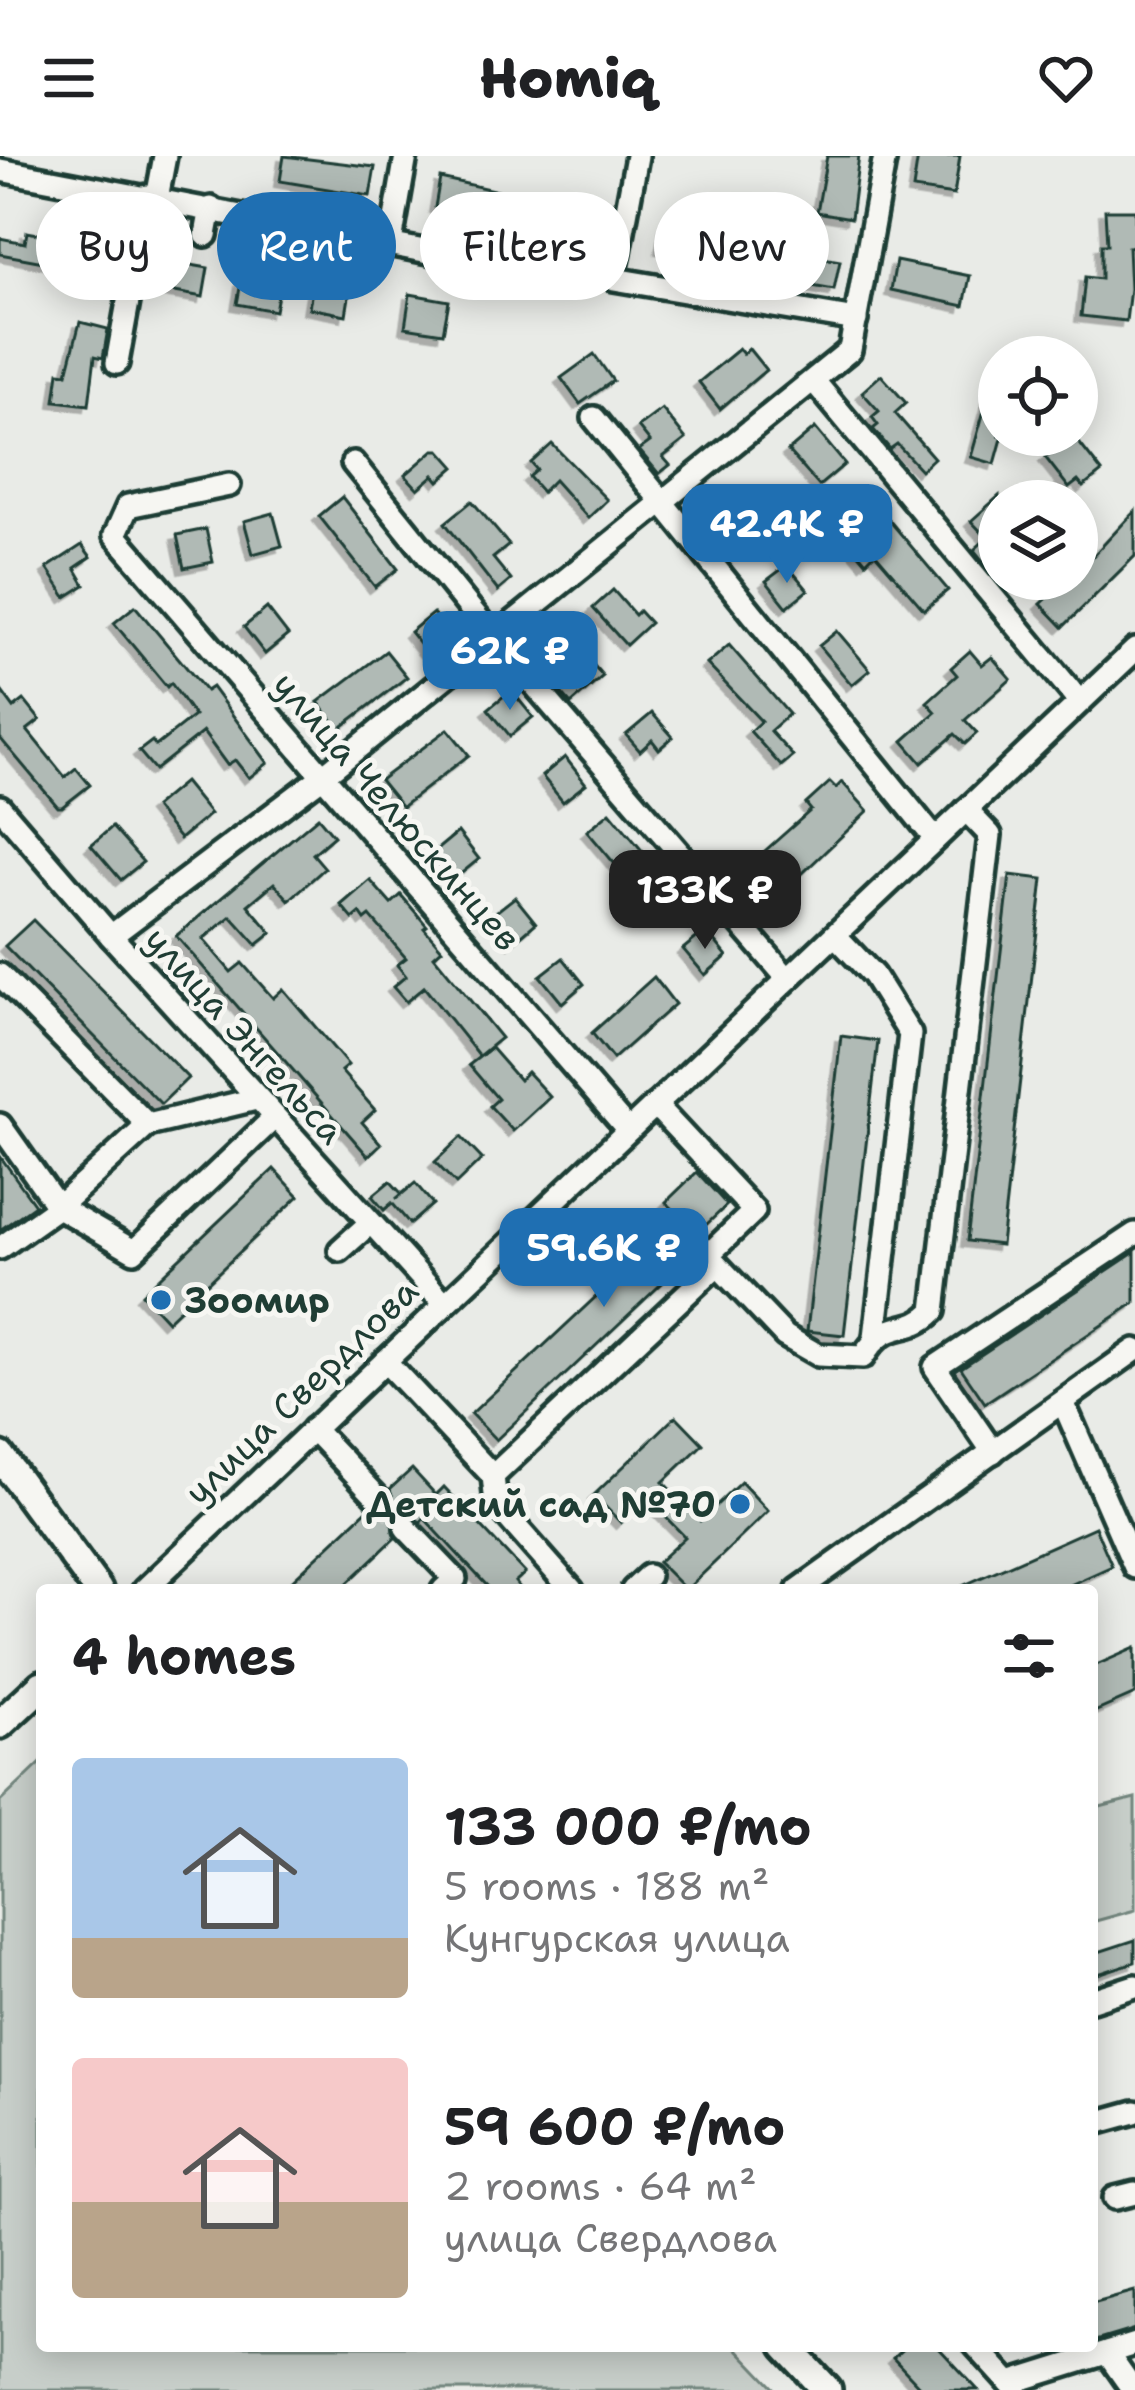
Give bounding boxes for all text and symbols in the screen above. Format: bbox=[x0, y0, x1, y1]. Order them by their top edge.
text: Homiq bbox=[479, 42, 656, 114]
icon: menu bbox=[36, 45, 102, 111]
icon: heart bbox=[1033, 45, 1099, 111]
chip: Buy bbox=[36, 192, 193, 300]
chip: Rent bbox=[217, 192, 396, 300]
chip: Filters bbox=[420, 192, 630, 300]
chip: New bbox=[654, 192, 829, 300]
map controls bbox=[978, 336, 1098, 600]
button: locate bbox=[978, 336, 1098, 456]
button: layers bbox=[978, 480, 1098, 600]
pin: 42.4K ₽ bbox=[676, 484, 898, 586]
text: 42.4K ₽ bbox=[709, 497, 865, 549]
pin: 62K ₽ bbox=[426, 611, 594, 713]
text: 62K ₽ bbox=[450, 624, 570, 676]
street label: улица Челюскинцев bbox=[262, 661, 532, 961]
pin: 133K ₽ bbox=[607, 850, 803, 952]
text: 133K ₽ bbox=[636, 863, 774, 915]
street label: улица Энгельса bbox=[134, 916, 356, 1155]
pin: 59.6K ₽ bbox=[493, 1208, 715, 1310]
text: 59.6K ₽ bbox=[526, 1221, 682, 1273]
street label: улица Свердлова bbox=[174, 1267, 429, 1516]
place label: Зоомир bbox=[185, 1276, 330, 1325]
marker: Зоомир bbox=[148, 1287, 174, 1313]
place label: Детский сад №70 bbox=[366, 1480, 716, 1529]
marker: Детский сад №70 bbox=[727, 1491, 753, 1517]
text: 4 homes bbox=[72, 1622, 296, 1690]
icon: filters bbox=[996, 1623, 1062, 1689]
text: 133 000 ₽/mo bbox=[444, 1792, 812, 1860]
icon: home bbox=[168, 1806, 312, 1950]
text: 5 rooms · 188 m² bbox=[444, 1860, 769, 1912]
text: Кунгурская улица bbox=[444, 1912, 790, 1964]
text: 59 600 ₽/mo bbox=[444, 2092, 786, 2160]
icon: home bbox=[168, 2106, 312, 2250]
text: 2 rooms · 64 m² bbox=[444, 2160, 757, 2212]
text: улица Свердлова bbox=[444, 2212, 777, 2264]

